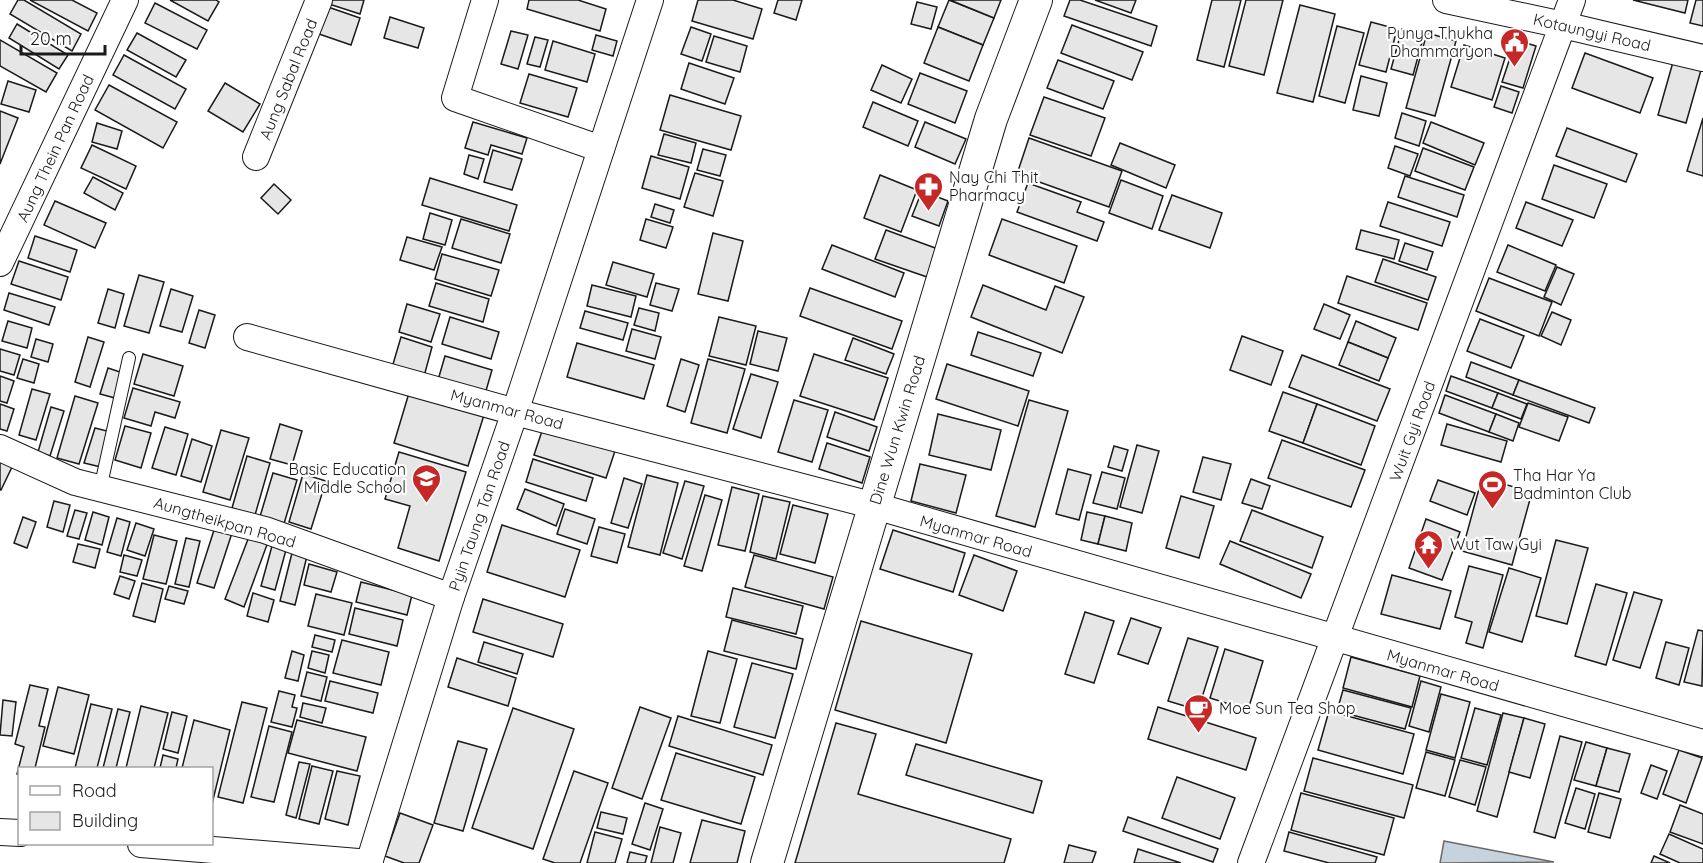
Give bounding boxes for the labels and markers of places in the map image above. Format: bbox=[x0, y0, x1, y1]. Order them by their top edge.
place label: Punya Thukha Dhammaryon bbox=[1387, 23, 1493, 61]
public building icon: Punya Thukha Dhammaryon bbox=[1498, 26, 1530, 68]
place label: Nay Chi Thit Pharmacy bbox=[949, 167, 1039, 205]
pharmacy icon: Nay Chi Thit Pharmacy bbox=[912, 170, 944, 212]
place label: Basic Education Middle School bbox=[288, 459, 406, 497]
school or university icon: Basic Education Middle School bbox=[411, 462, 443, 504]
place label: Tha Har Ya Badminton Club bbox=[1513, 465, 1632, 503]
sports icon: Tha Har Ya Badminton Club bbox=[1476, 468, 1508, 510]
temple icon: Wut Taw Gyi bbox=[1413, 528, 1445, 570]
place label: Wut Taw Gyi bbox=[1450, 534, 1542, 554]
cafe icon: Moe Sun Tea Shop bbox=[1182, 692, 1214, 734]
place label: Moe Sun Tea Shop bbox=[1219, 698, 1355, 718]

